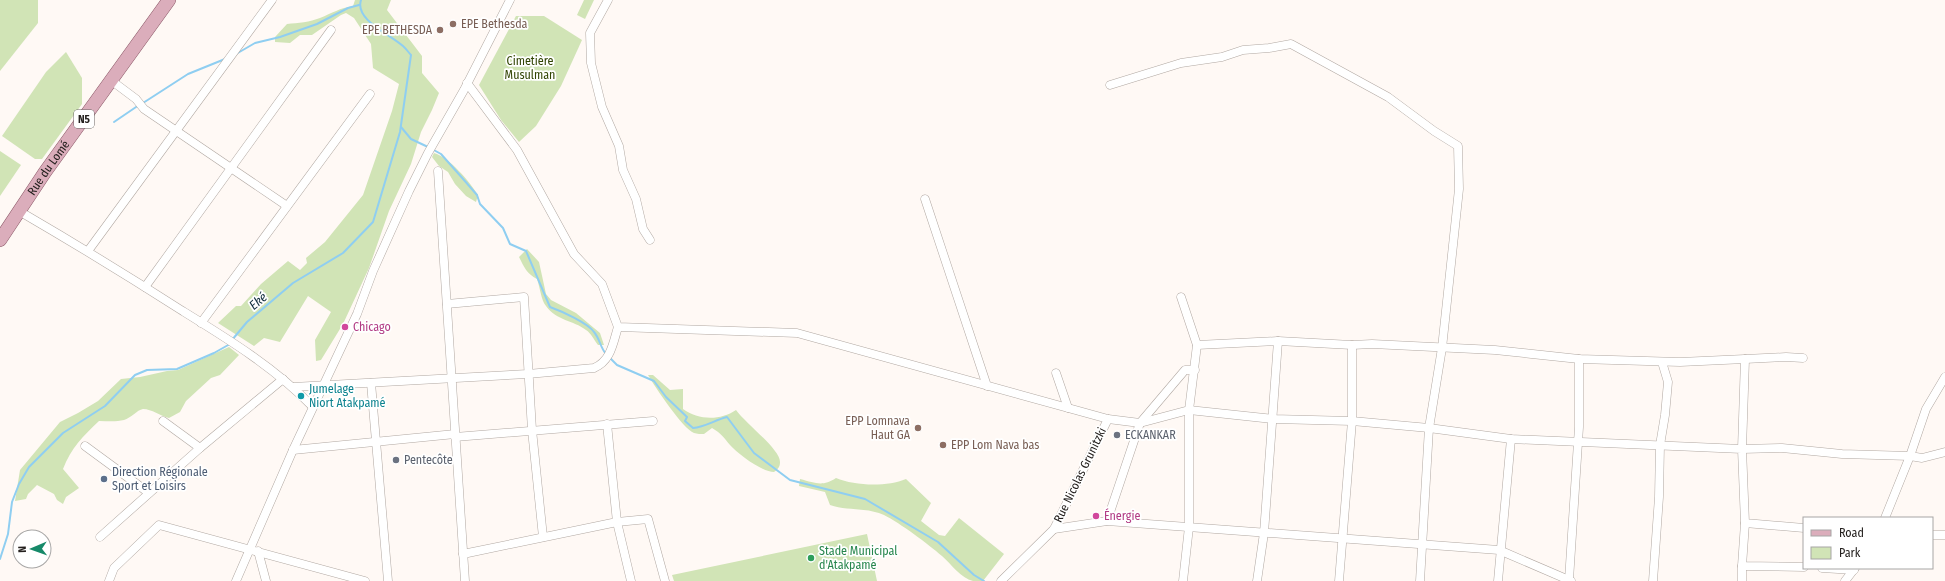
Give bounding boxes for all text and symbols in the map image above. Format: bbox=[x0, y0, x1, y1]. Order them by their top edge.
place label: EPE Bethesda bbox=[461, 17, 528, 31]
marker: EPE Bethesda bbox=[448, 19, 458, 29]
place label: EPE BETHESDA bbox=[362, 23, 433, 37]
marker: EPE BETHESDA bbox=[435, 25, 445, 35]
park label: Cimetière Musulman bbox=[505, 54, 555, 82]
road number: N5 bbox=[74, 110, 94, 128]
street label: Rue du Lomé bbox=[25, 138, 73, 198]
water label: Eké bbox=[246, 289, 270, 313]
place label: Chicago bbox=[353, 320, 391, 334]
marker: Chicago bbox=[340, 322, 350, 332]
place label: Jumelage Niort Atakpamé bbox=[309, 382, 386, 410]
marker: Jumelage Niort Atakpamé bbox=[296, 391, 306, 401]
place label: EPP Lomnava Haut GA bbox=[845, 414, 911, 442]
marker: EPP Lomnava Haut GA bbox=[913, 423, 923, 433]
street label: Rue Nicolas Grunitzki bbox=[1051, 425, 1109, 525]
place label: ECKANKAR bbox=[1125, 428, 1176, 442]
marker: ECKANKAR bbox=[1112, 430, 1122, 440]
place label: EPP Lom Nava bas bbox=[951, 438, 1039, 452]
marker: EPP Lom Nava bas bbox=[938, 440, 948, 450]
place label: Pentecôte bbox=[404, 453, 453, 467]
marker: Pentecôte bbox=[391, 455, 401, 465]
place label: Direction Régionale Sport et Loisirs bbox=[112, 465, 208, 493]
marker: Direction Régionale Sport et Loisirs bbox=[99, 474, 109, 484]
place label: Énergie bbox=[1104, 508, 1140, 523]
marker: Énergie bbox=[1091, 511, 1101, 521]
legend bbox=[1803, 517, 1933, 569]
text: Road bbox=[1839, 526, 1864, 540]
north arrow bbox=[12, 529, 52, 569]
place label: Stade Municipal d'Atakpamé bbox=[819, 544, 897, 572]
text: N bbox=[16, 546, 29, 553]
text: Park bbox=[1839, 546, 1861, 560]
marker: Stade Municipal d'Atakpamé bbox=[806, 553, 816, 563]

